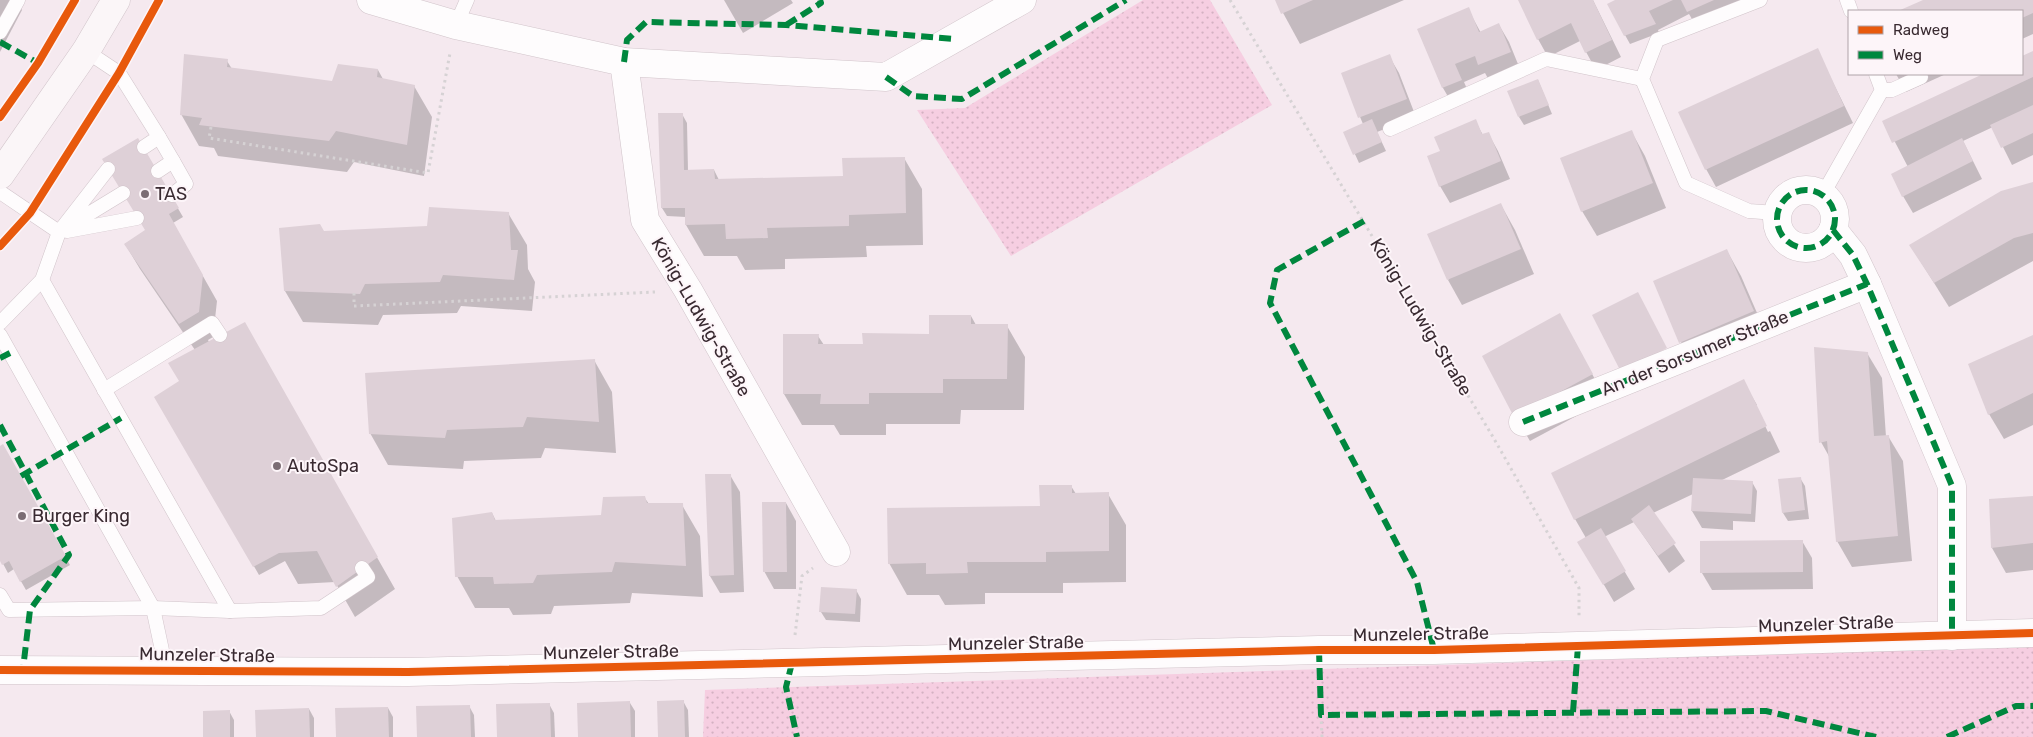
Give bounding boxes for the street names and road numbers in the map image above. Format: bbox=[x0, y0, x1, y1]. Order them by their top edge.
street label: König-Ludwig-Straße bbox=[646, 234, 756, 400]
street label: König-Ludwig-Straße bbox=[1365, 234, 1477, 400]
street label: An der Sorsumer Straße bbox=[1598, 305, 1792, 401]
street label: Munzeler Straße bbox=[1758, 611, 1894, 637]
street label: Munzeler Straße bbox=[1353, 622, 1489, 646]
street label: Munzeler Straße bbox=[948, 631, 1084, 655]
street label: Munzeler Straße bbox=[543, 640, 679, 664]
street label: Munzeler Straße bbox=[139, 643, 275, 667]

